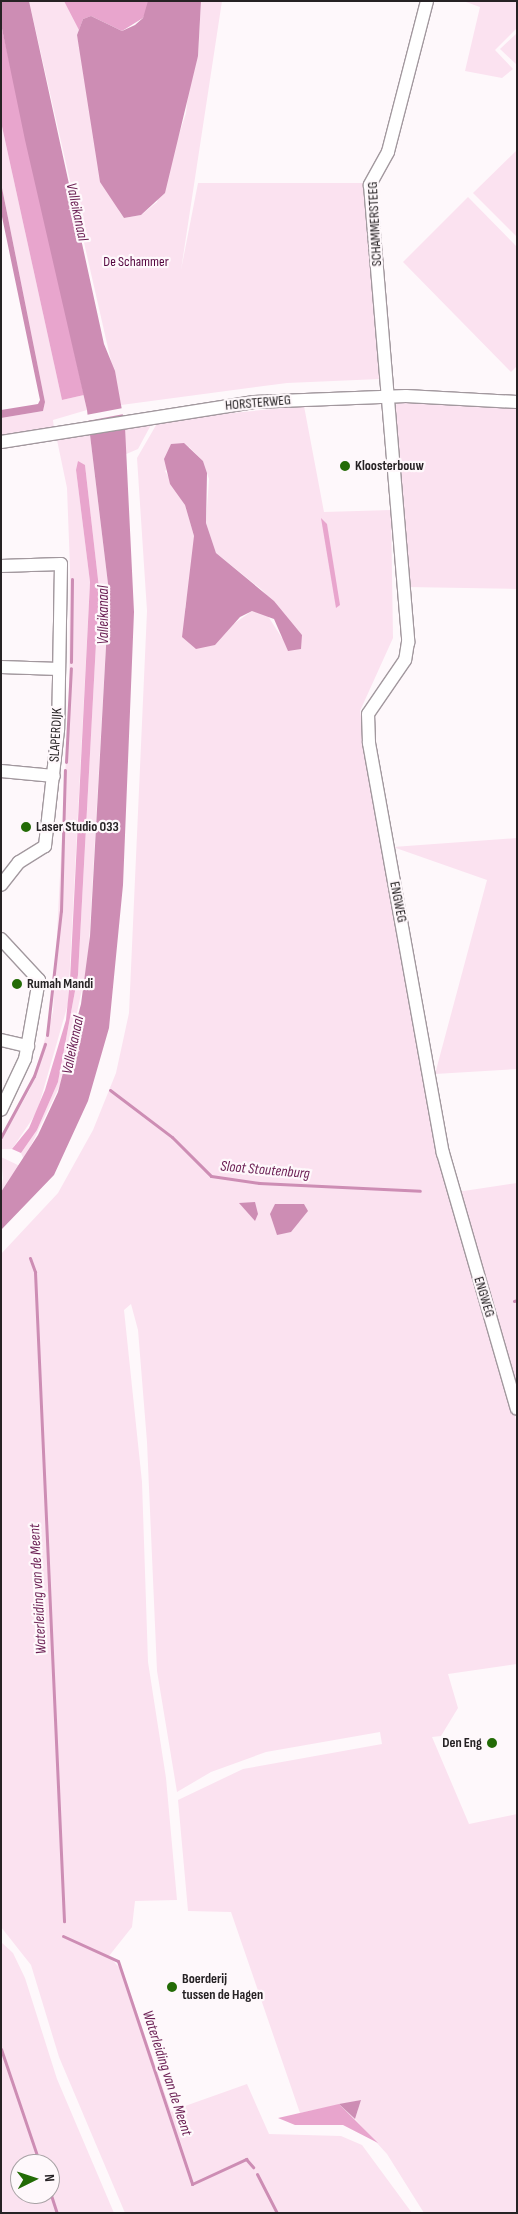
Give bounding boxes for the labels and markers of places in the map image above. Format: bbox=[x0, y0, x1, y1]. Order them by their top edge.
place label: Kloosterbouw bbox=[355, 458, 424, 474]
marker: Kloosterbouw bbox=[339, 460, 351, 472]
place label: Laser Studio 033 bbox=[36, 819, 119, 835]
marker: Laser Studio 033 bbox=[20, 821, 32, 833]
place label: Rumah Mandi bbox=[27, 976, 93, 992]
marker: Rumah Mandi bbox=[11, 978, 23, 990]
place label: Den Eng bbox=[442, 1735, 482, 1751]
marker: Den Eng bbox=[486, 1737, 498, 1749]
place label: Boerderij tussen de Hagen bbox=[182, 1971, 263, 2004]
marker: Boerderij tussen de Hagen bbox=[166, 1981, 178, 1993]

